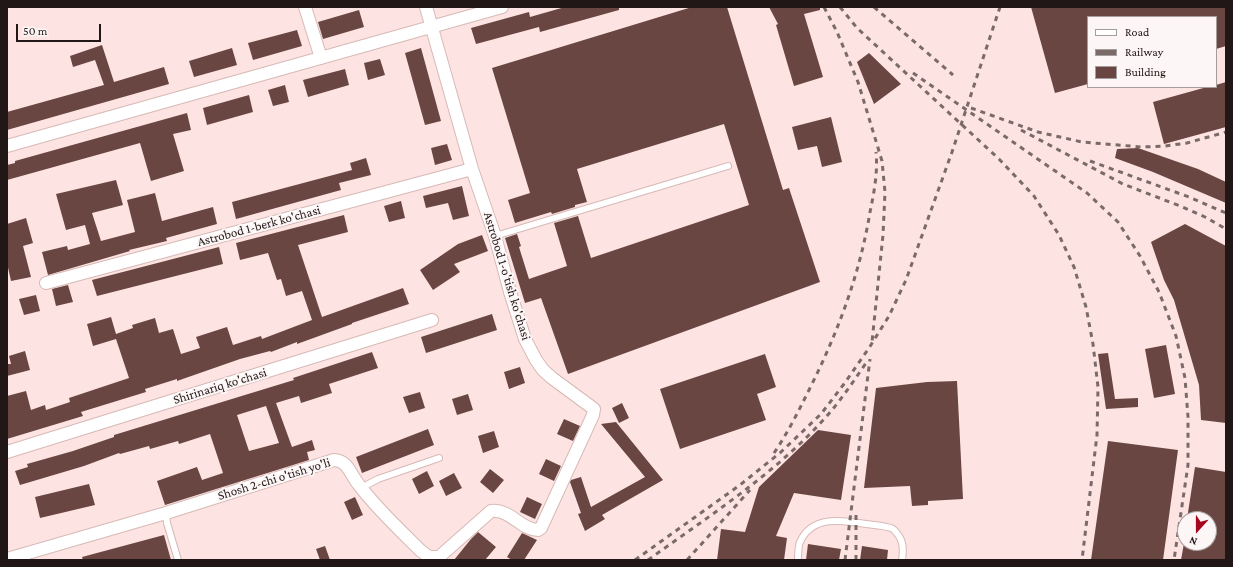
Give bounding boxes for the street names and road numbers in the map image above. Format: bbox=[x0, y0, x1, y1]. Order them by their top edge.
street label: Astrobod 1-berk ko'chasi bbox=[196, 202, 322, 250]
street label: Astrobod 1-o'tish ko'chasi bbox=[480, 210, 534, 342]
street label: Shirinariq ko'chasi bbox=[171, 364, 269, 408]
street label: Shosh 2-chi o'tish yo'li bbox=[216, 454, 332, 504]

